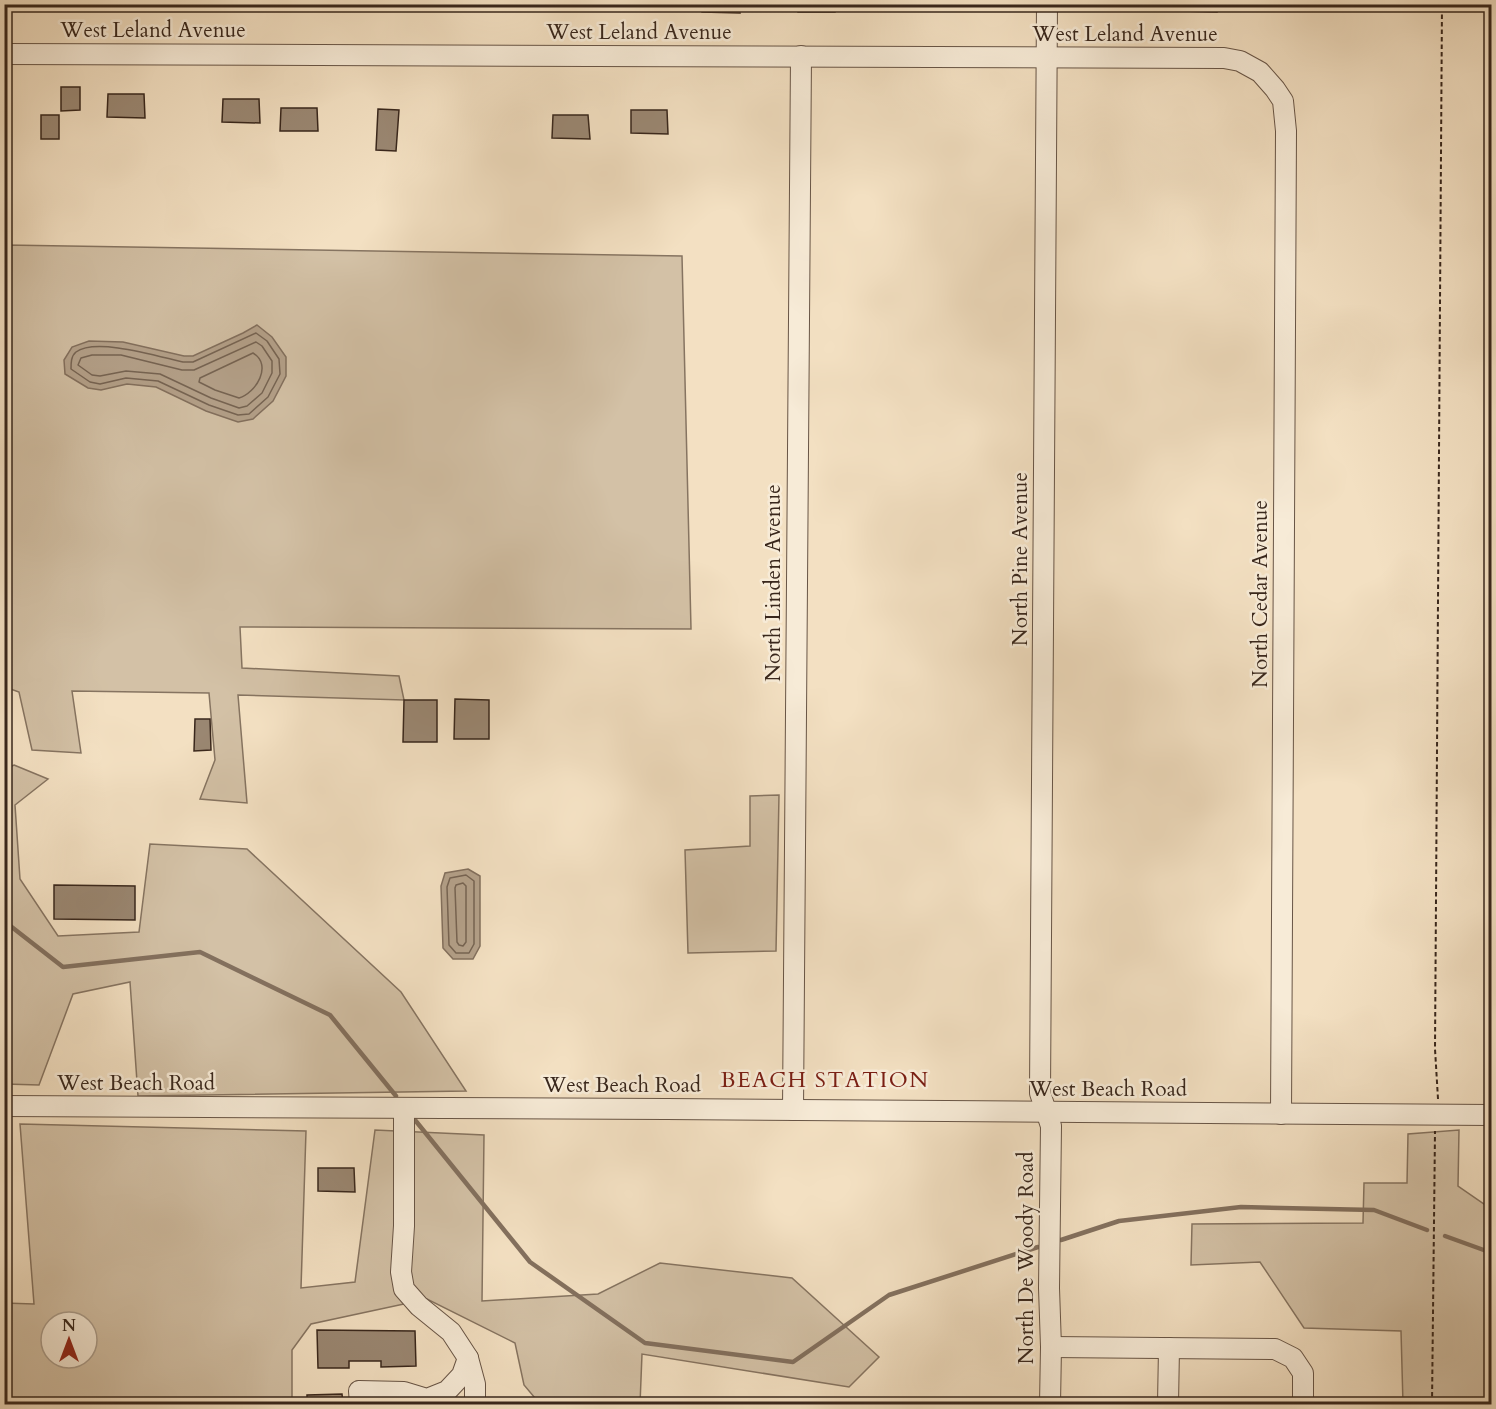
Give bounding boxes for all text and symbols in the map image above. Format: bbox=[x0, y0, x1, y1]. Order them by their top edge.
street label: West Leland Avenue bbox=[59, 16, 246, 45]
street label: West Leland Avenue bbox=[545, 18, 732, 47]
street label: West Leland Avenue bbox=[1031, 20, 1218, 49]
street label: North Pine Avenue bbox=[1006, 472, 1035, 646]
street label: North Linden Avenue bbox=[759, 484, 788, 682]
street label: North Cedar Avenue bbox=[1246, 500, 1275, 688]
district label: BEACH STATION bbox=[720, 1065, 930, 1095]
street label: West Beach Road bbox=[56, 1069, 215, 1098]
street label: West Beach Road bbox=[542, 1071, 701, 1100]
street label: West Beach Road bbox=[1028, 1075, 1187, 1104]
street label: North De Woody Road bbox=[1012, 1152, 1041, 1364]
north arrow bbox=[39, 1310, 99, 1370]
text: N bbox=[62, 1315, 76, 1337]

